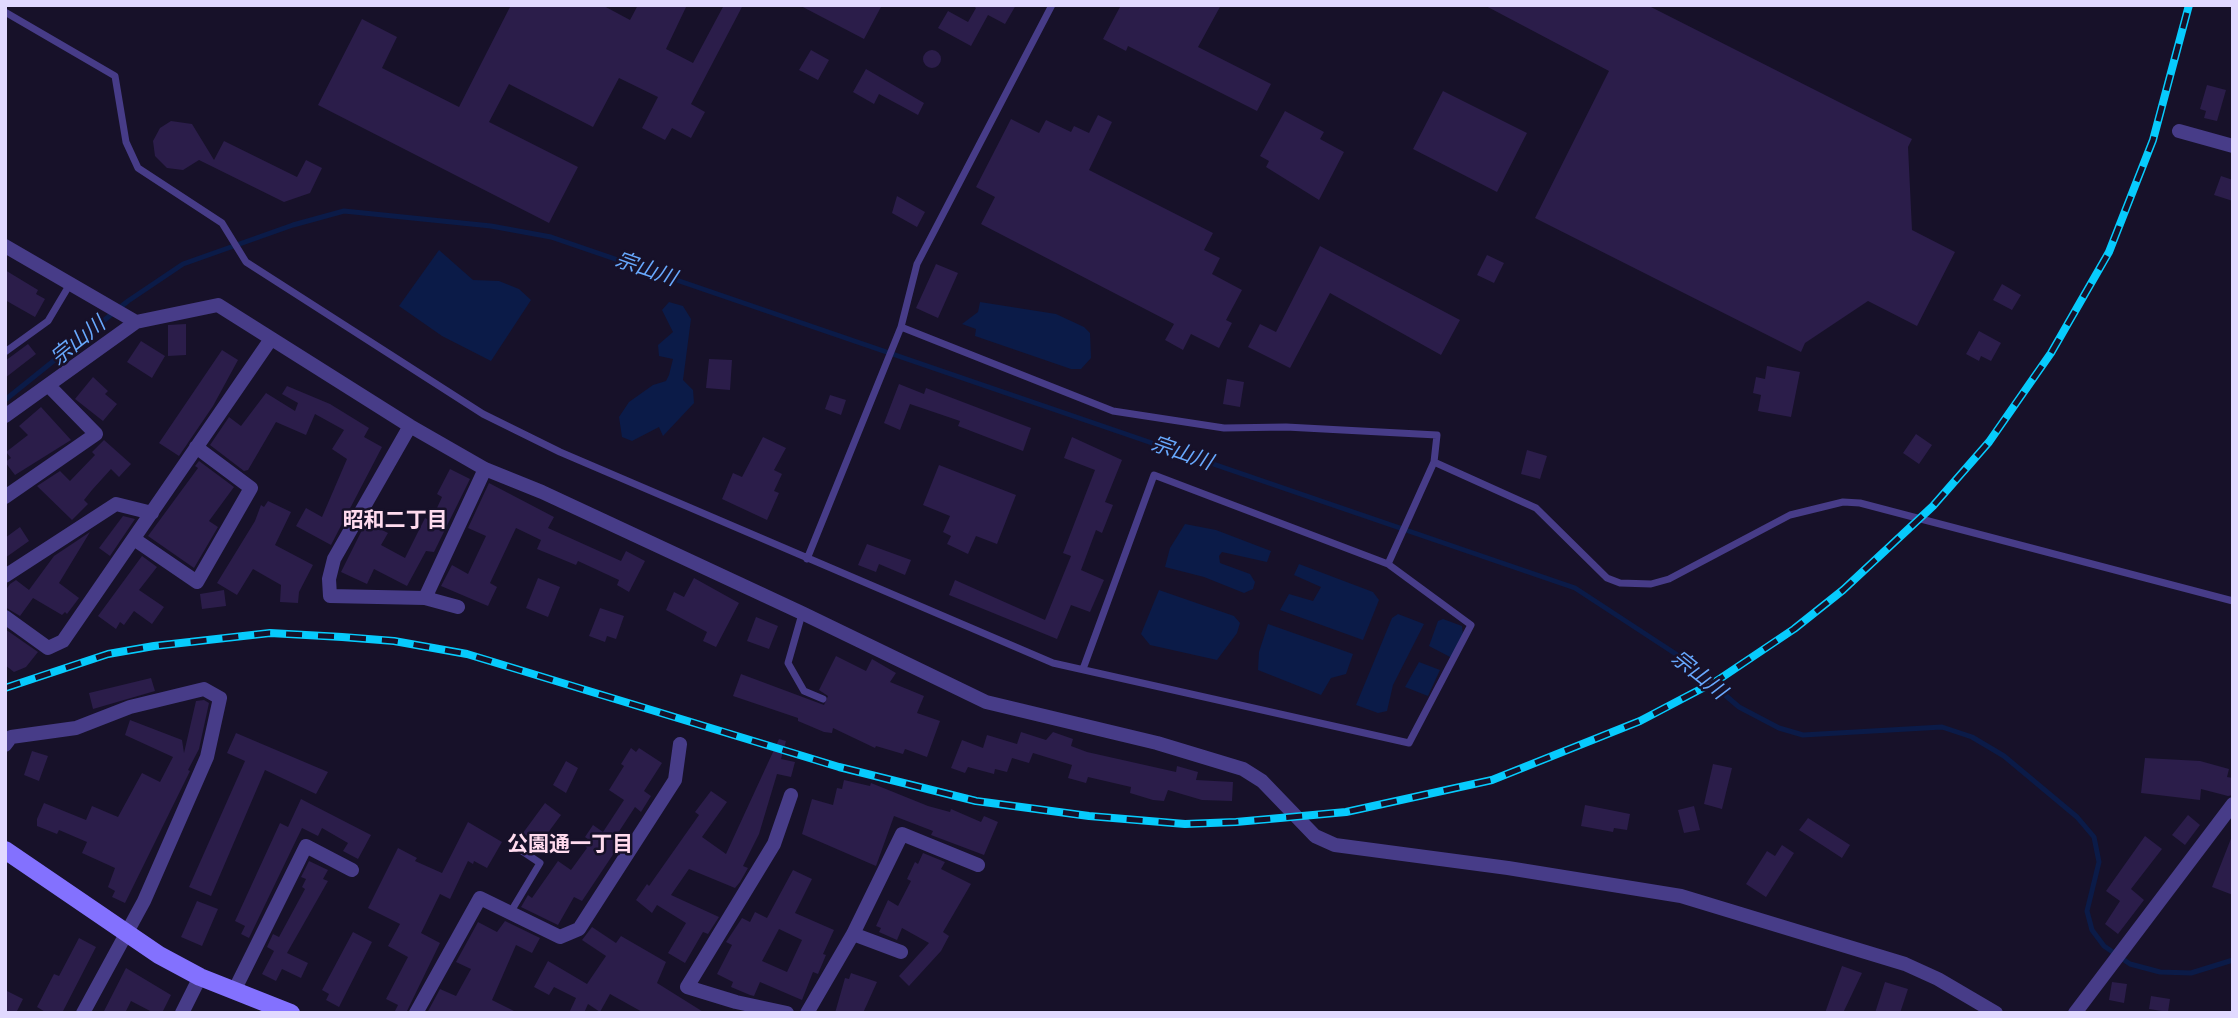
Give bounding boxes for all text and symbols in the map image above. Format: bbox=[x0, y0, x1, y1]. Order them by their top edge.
water label: 宗山川 bbox=[612, 247, 680, 291]
water label: 宗山川 bbox=[46, 311, 110, 371]
water label: 宗山川 bbox=[1148, 431, 1216, 475]
district label: 昭和二丁目 bbox=[343, 507, 447, 533]
water label: 宗山川 bbox=[1667, 645, 1731, 705]
district label: 公園通一丁目 bbox=[507, 831, 633, 857]

